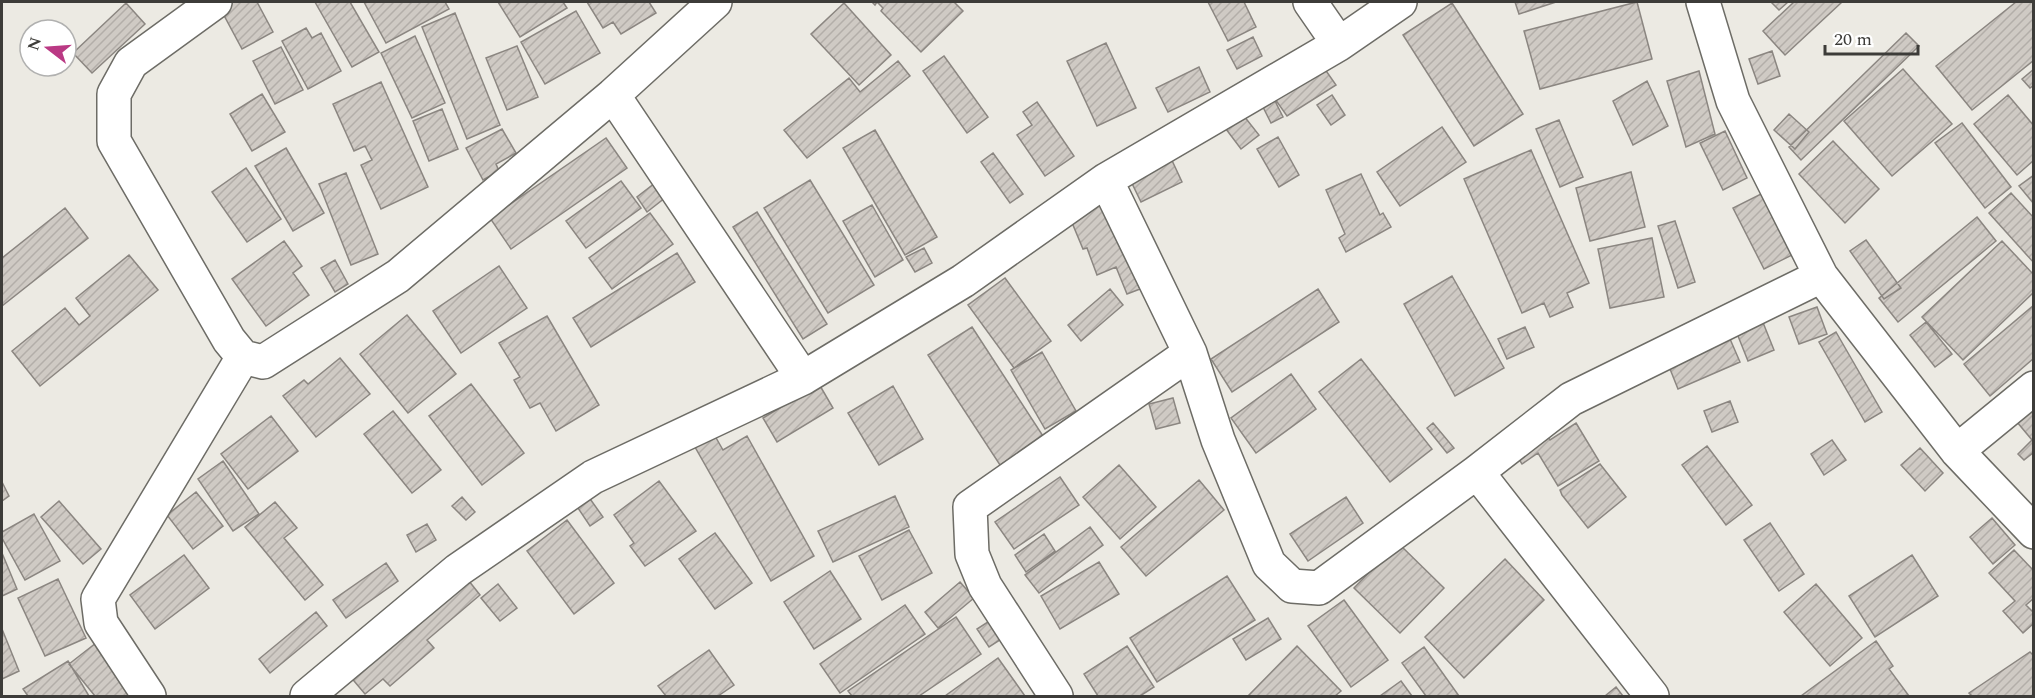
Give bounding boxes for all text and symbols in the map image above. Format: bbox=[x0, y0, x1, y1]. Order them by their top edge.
north arrow bbox=[18, 18, 78, 78]
scale bar bbox=[1825, 18, 1918, 56]
text: 20 m bbox=[1834, 26, 1872, 53]
text: N bbox=[21, 34, 48, 54]

